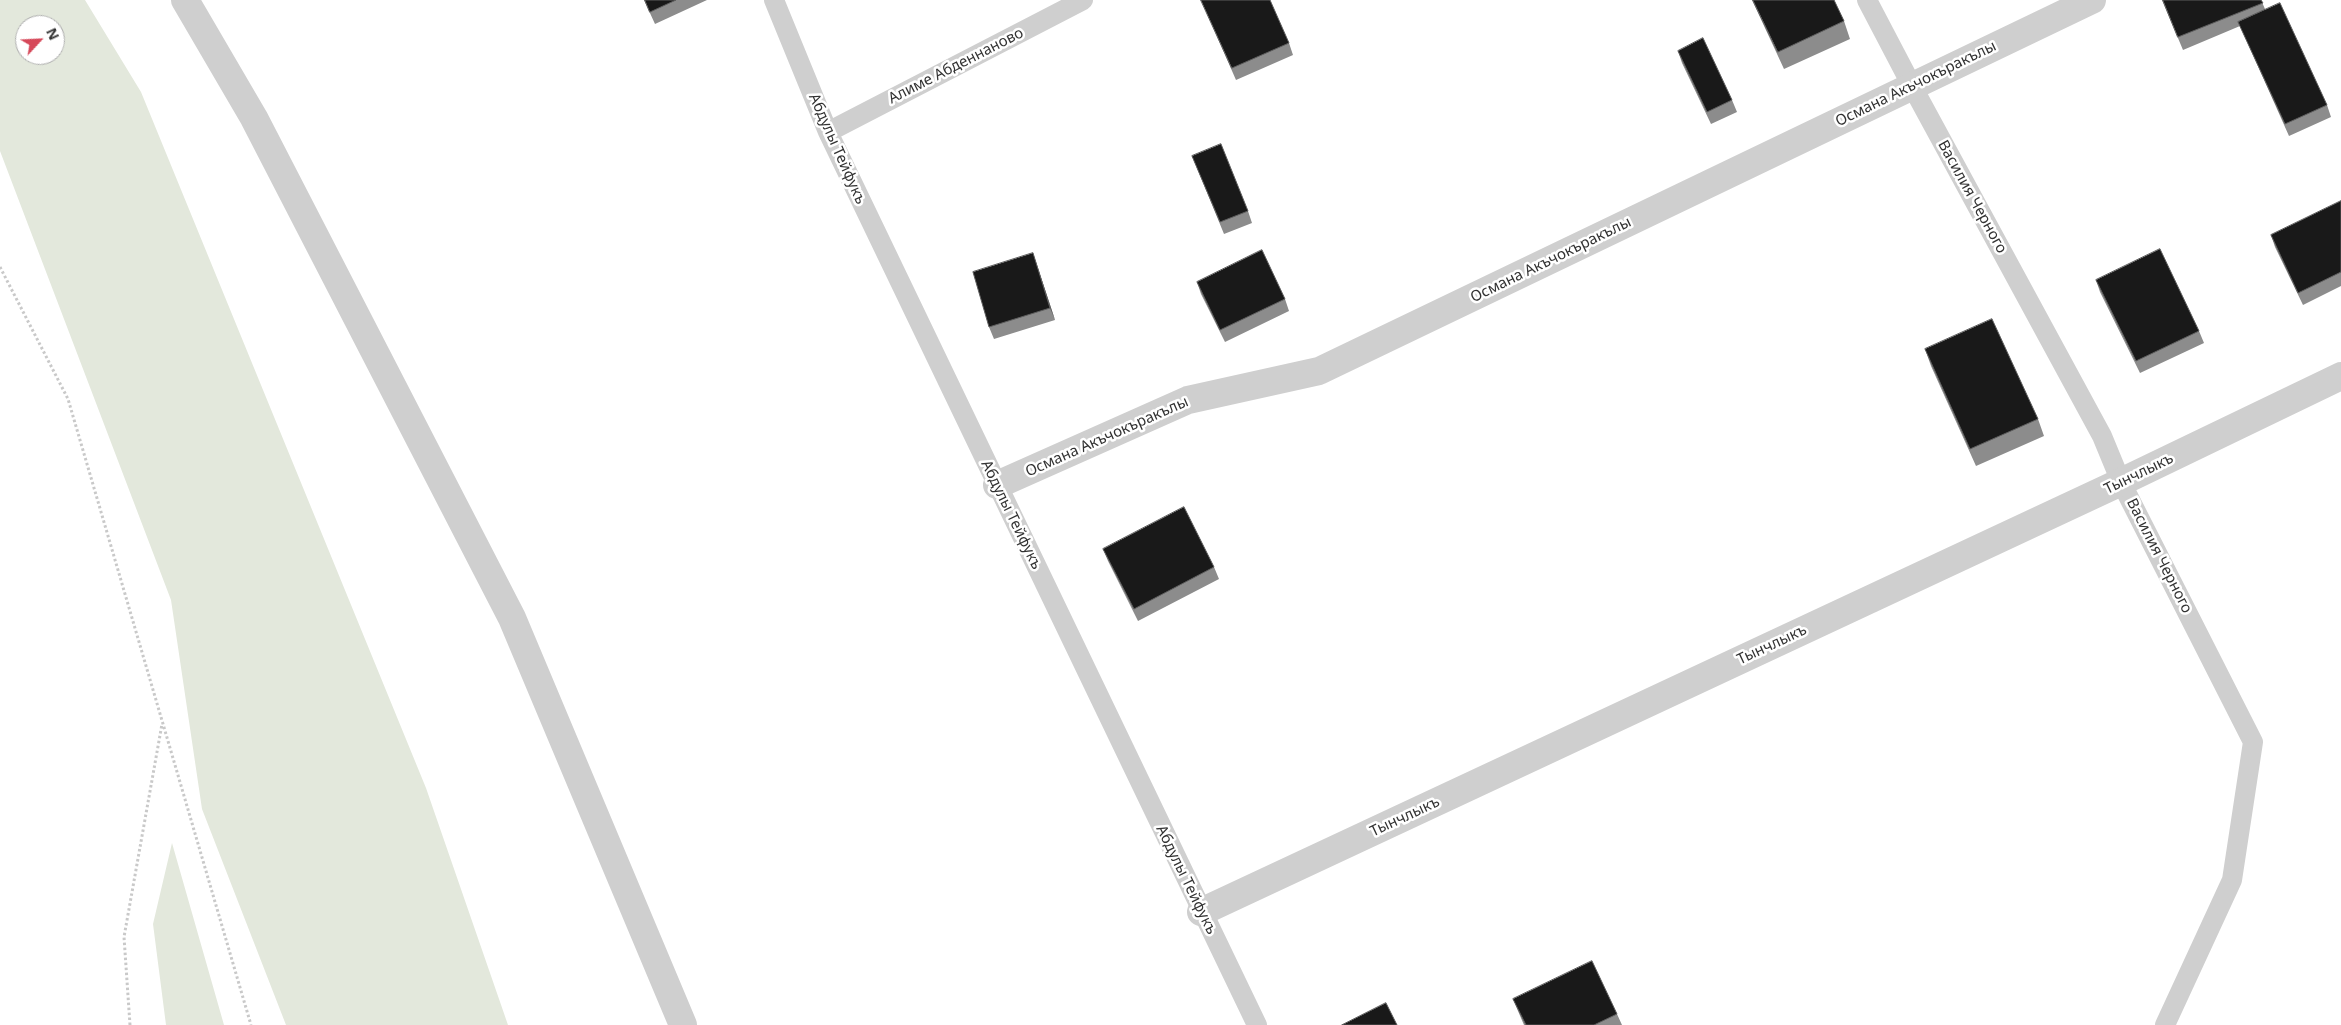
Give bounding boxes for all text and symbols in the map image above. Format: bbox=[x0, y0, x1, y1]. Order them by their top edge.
north arrow bbox=[15, 15, 65, 65]
street label: Алиме Абденнаново bbox=[885, 24, 1027, 108]
text: N bbox=[42, 25, 64, 43]
street label: Османа Акъчокъракълы bbox=[1833, 37, 1999, 131]
street label: Абдулы Тейфукъ bbox=[805, 91, 869, 207]
street label: Василия Черного bbox=[1933, 137, 2011, 257]
street label: Османа Акъчокъракълы bbox=[1468, 213, 1634, 307]
street label: Османа Акъчокъракълы bbox=[1023, 393, 1191, 481]
street label: Тынчлыкъ bbox=[2101, 450, 2177, 498]
street label: Абдулы Тейфукъ bbox=[977, 457, 1045, 573]
street label: Василия Черного bbox=[2122, 496, 2196, 616]
street label: Тынчлыкъ bbox=[1734, 621, 1810, 669]
street label: Тынчлыкъ bbox=[1367, 793, 1443, 841]
street label: Абдулы Тейфукъ bbox=[1152, 822, 1220, 938]

